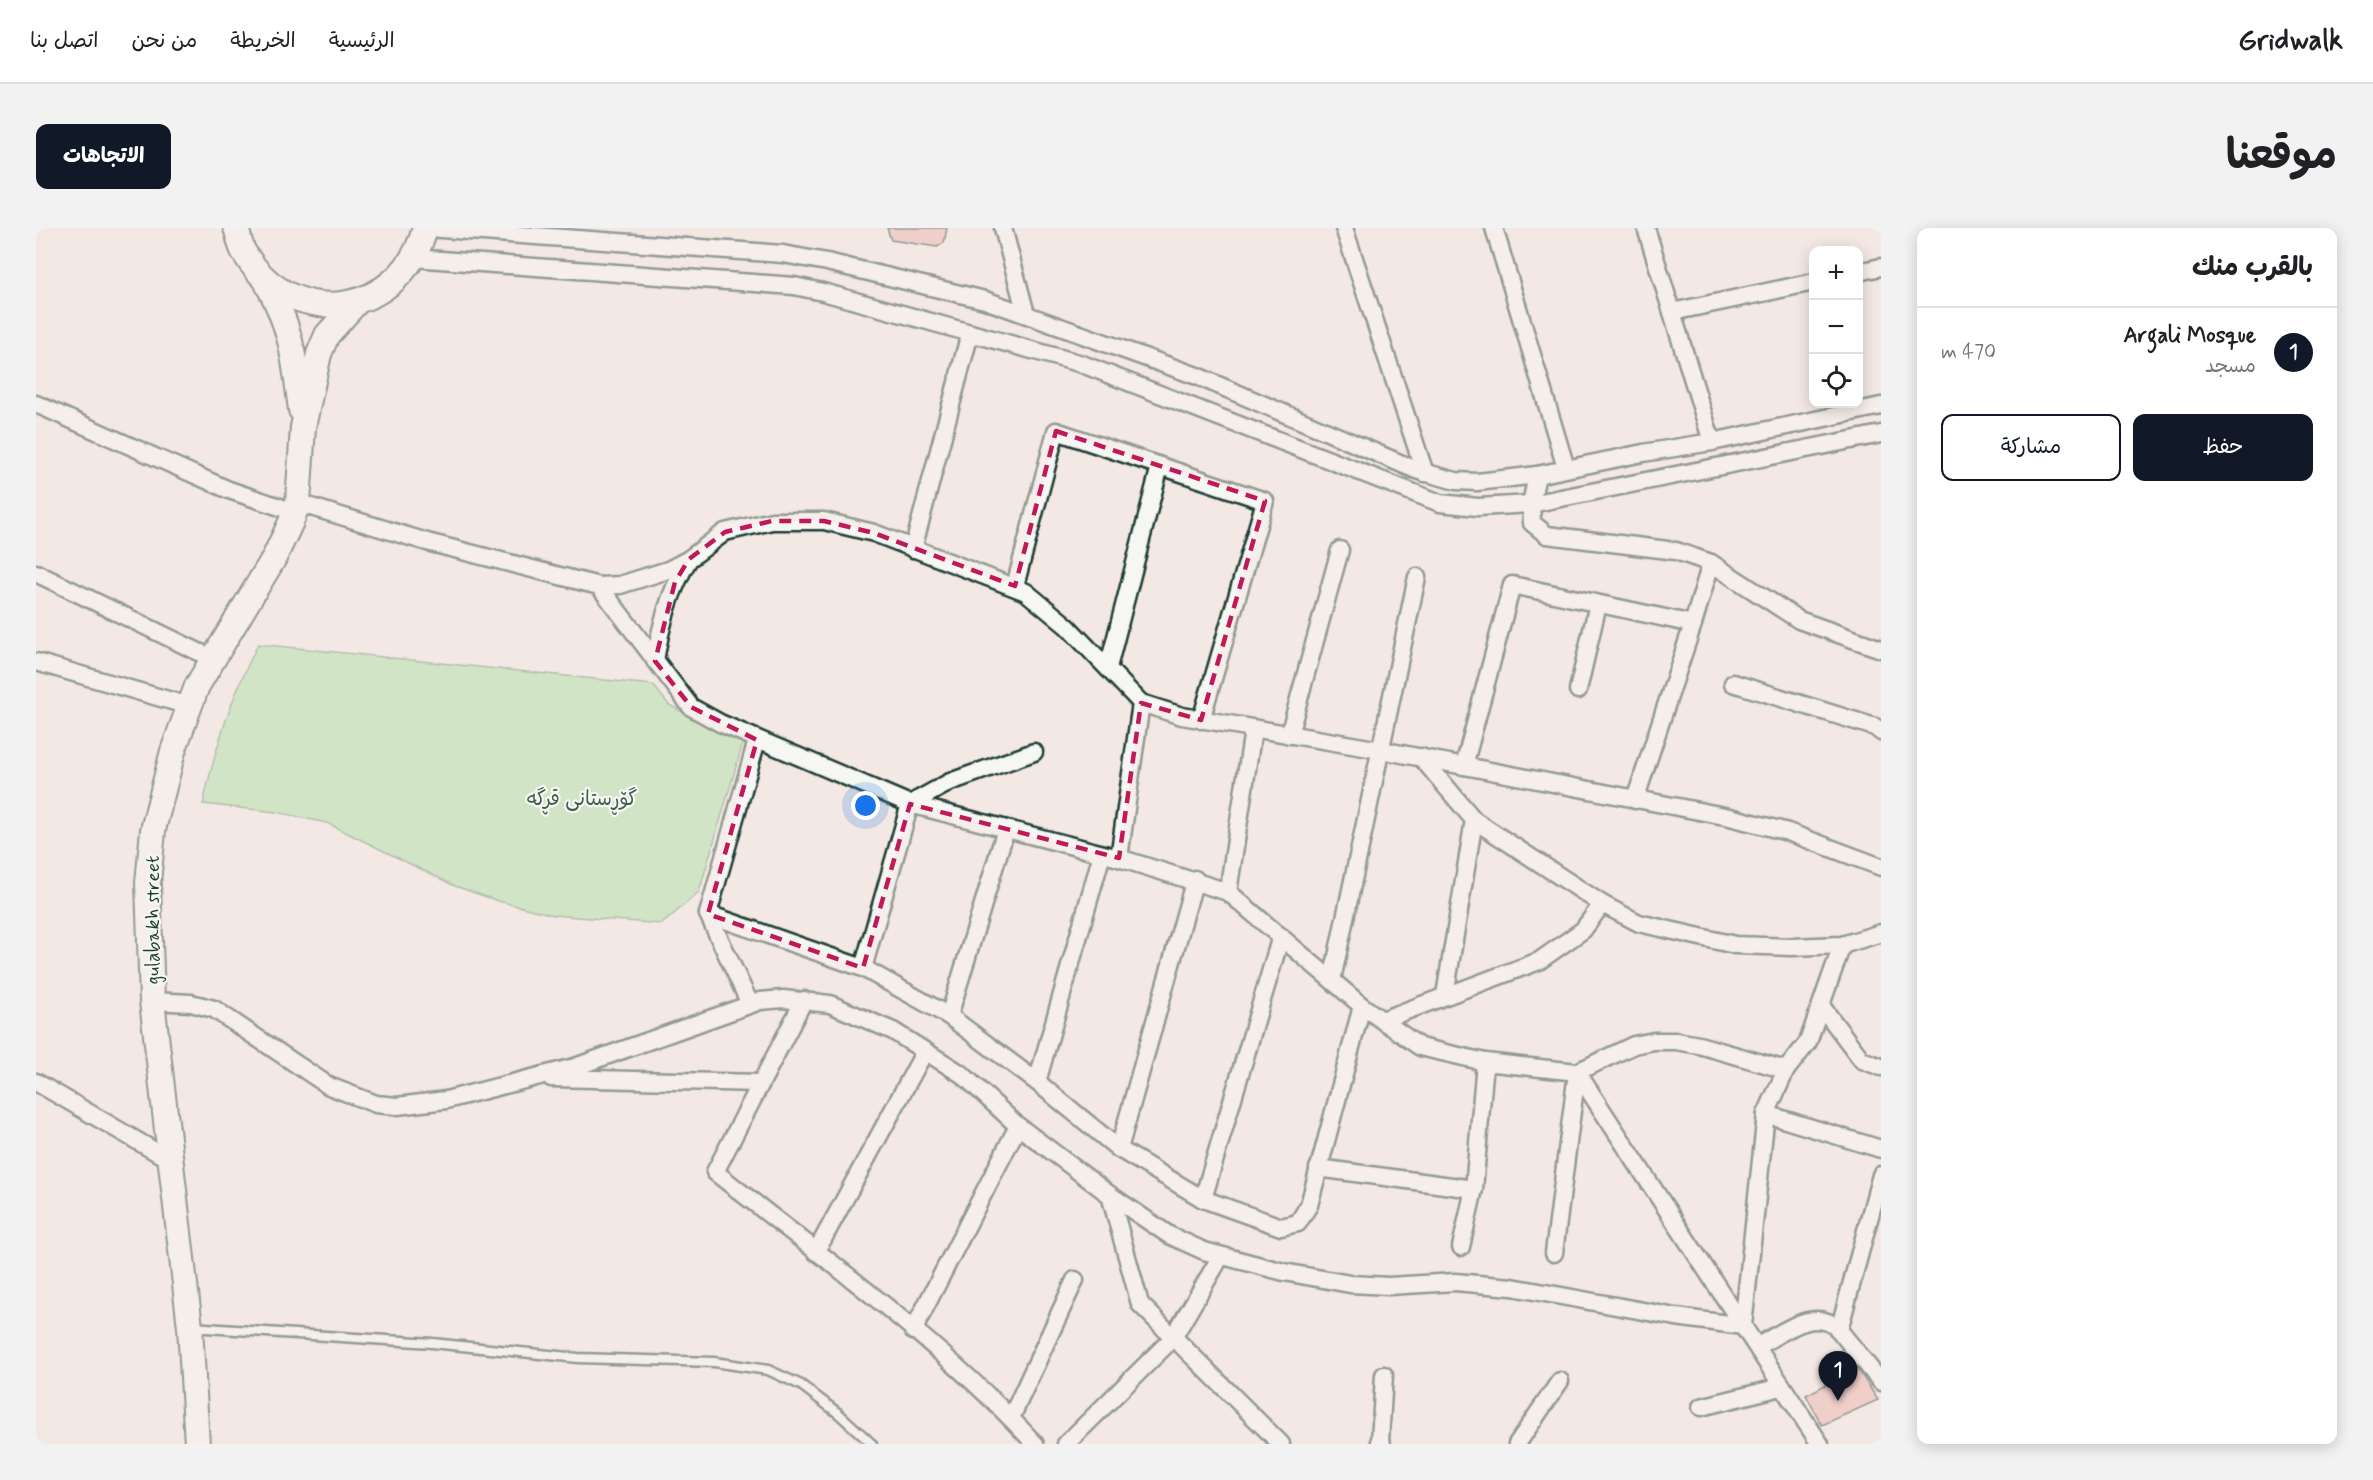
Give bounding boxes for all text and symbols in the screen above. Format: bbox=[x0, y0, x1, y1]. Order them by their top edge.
text: Gridwalk bbox=[2238, 23, 2343, 60]
text: اتصل بنا bbox=[30, 27, 98, 55]
text: من نحن bbox=[131, 27, 197, 55]
text: الخريطة bbox=[230, 27, 296, 55]
text: الرئيسية bbox=[329, 27, 395, 55]
button: الاتجاهات bbox=[36, 124, 171, 189]
text: موقعنا bbox=[2226, 129, 2337, 184]
map controls bbox=[1809, 246, 1863, 408]
button: + bbox=[1809, 246, 1863, 300]
text: بالقرب منك bbox=[2192, 251, 2313, 285]
button: − bbox=[1809, 300, 1863, 354]
text: Argali Mosque bbox=[2123, 322, 2256, 350]
text: 470 m bbox=[1941, 339, 1996, 366]
text: 1 bbox=[2289, 339, 2298, 366]
text: مسجد bbox=[2205, 353, 2256, 380]
button: locate bbox=[1809, 354, 1863, 408]
button: مشاركة bbox=[1941, 414, 2121, 481]
button: حفظ bbox=[2133, 414, 2313, 481]
park label: گۆڕستانی قڕگە bbox=[527, 786, 637, 815]
your location bbox=[851, 791, 880, 820]
street label: gulabakh street bbox=[140, 856, 167, 984]
pin: 1 bbox=[1818, 1352, 1858, 1401]

